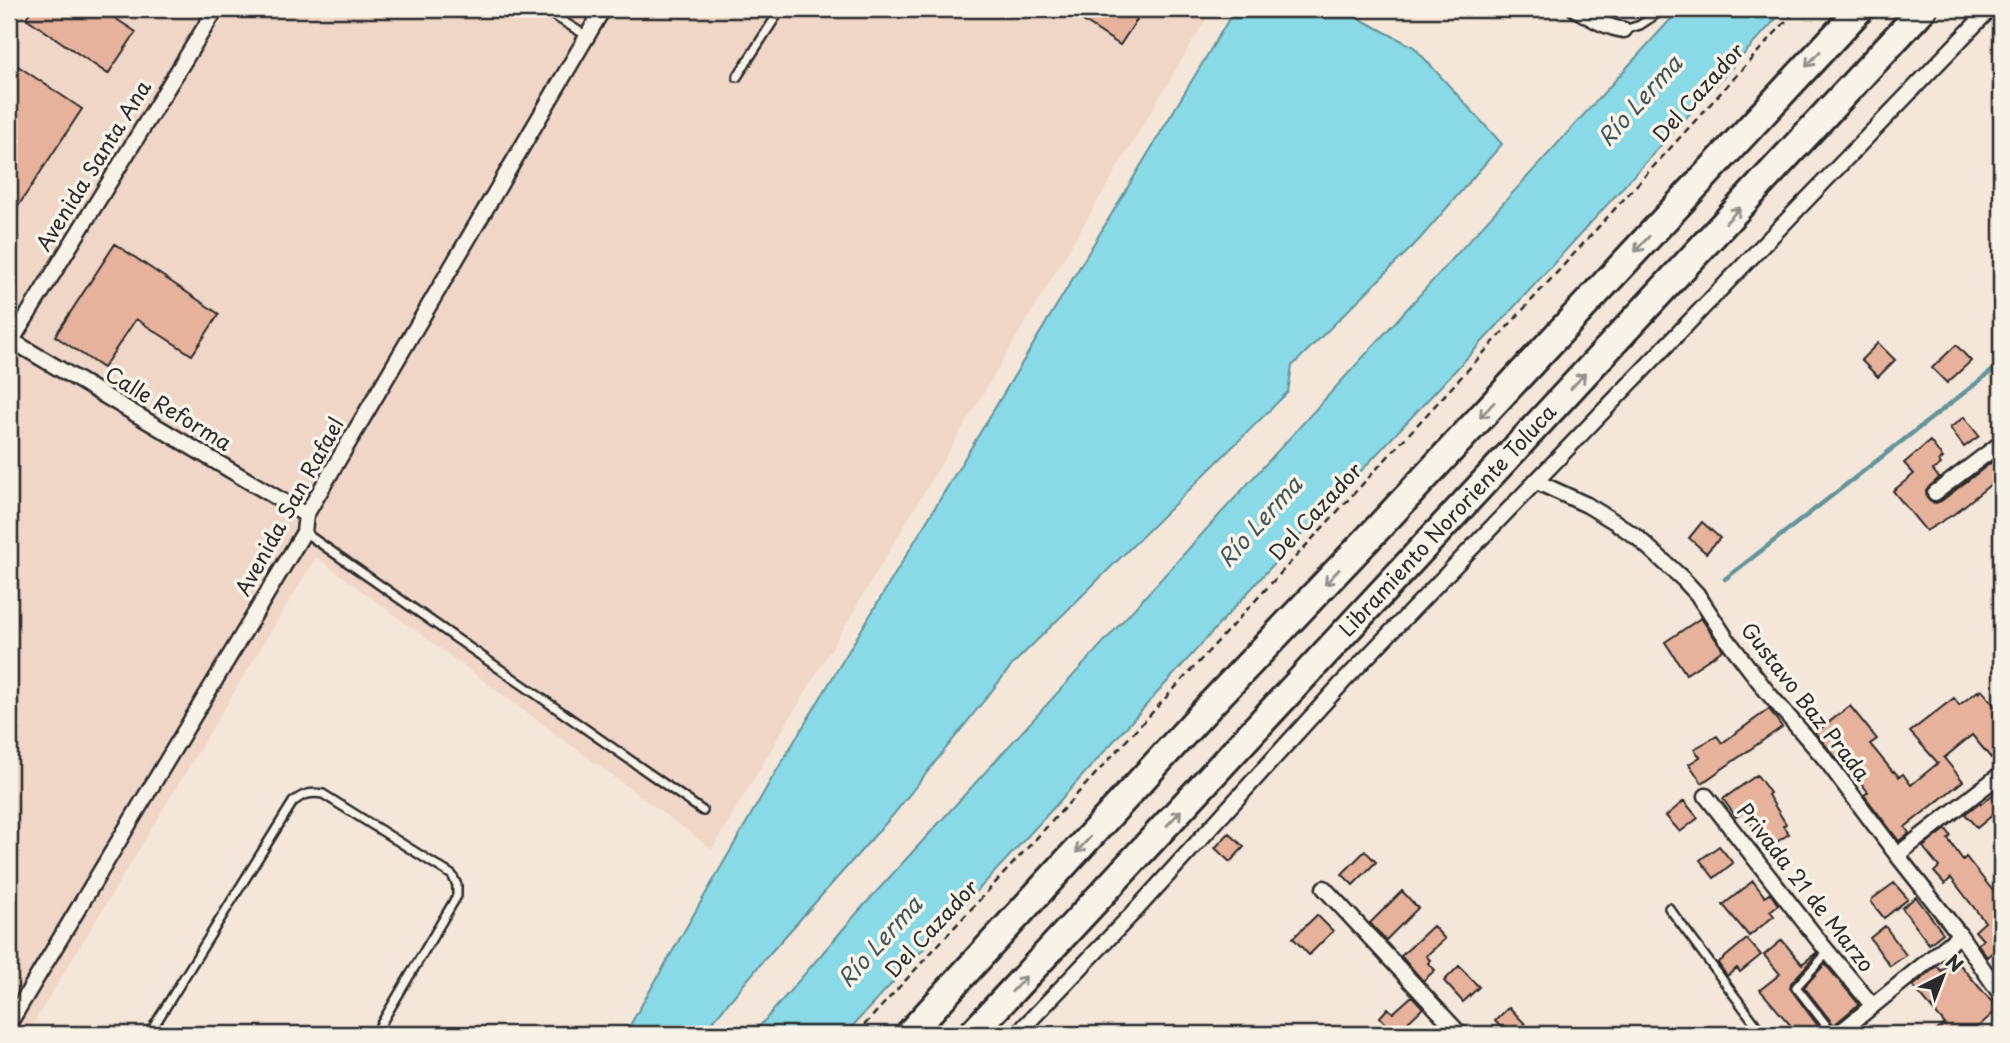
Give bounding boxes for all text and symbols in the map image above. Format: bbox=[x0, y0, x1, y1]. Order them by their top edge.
street label: Del Cazador bbox=[1644, 35, 1751, 148]
water label: Río Lerma bbox=[1588, 46, 1690, 153]
one-way arrow bbox=[1805, 50, 1822, 67]
street label: Avenida Santa Ana bbox=[27, 73, 158, 257]
one-way arrow bbox=[1725, 207, 1742, 224]
one-way arrow bbox=[1634, 235, 1650, 253]
street label: Calle Reforma bbox=[100, 357, 239, 458]
one-way arrow bbox=[1570, 373, 1587, 390]
street label: Libramiento Nororiente Toluca bbox=[1330, 396, 1563, 643]
one-way arrow bbox=[1479, 401, 1495, 419]
street label: Avenida San Rafael bbox=[226, 411, 351, 601]
street label: Del Cazador bbox=[1261, 454, 1369, 567]
water label: Río Lerma bbox=[1208, 467, 1310, 574]
one-way arrow bbox=[1323, 568, 1340, 585]
street label: Gustavo Baz Prada bbox=[1734, 615, 1879, 788]
street label: Privada 21 de Marzo bbox=[1730, 795, 1883, 978]
one-way arrow bbox=[1165, 809, 1182, 826]
one-way arrow bbox=[1074, 836, 1091, 853]
street label: Del Cazador bbox=[877, 871, 985, 984]
water label: Río Lerma bbox=[828, 887, 930, 994]
north arrow bbox=[1909, 942, 1979, 1012]
text: N bbox=[1940, 947, 1970, 978]
one-way arrow bbox=[1010, 976, 1027, 993]

